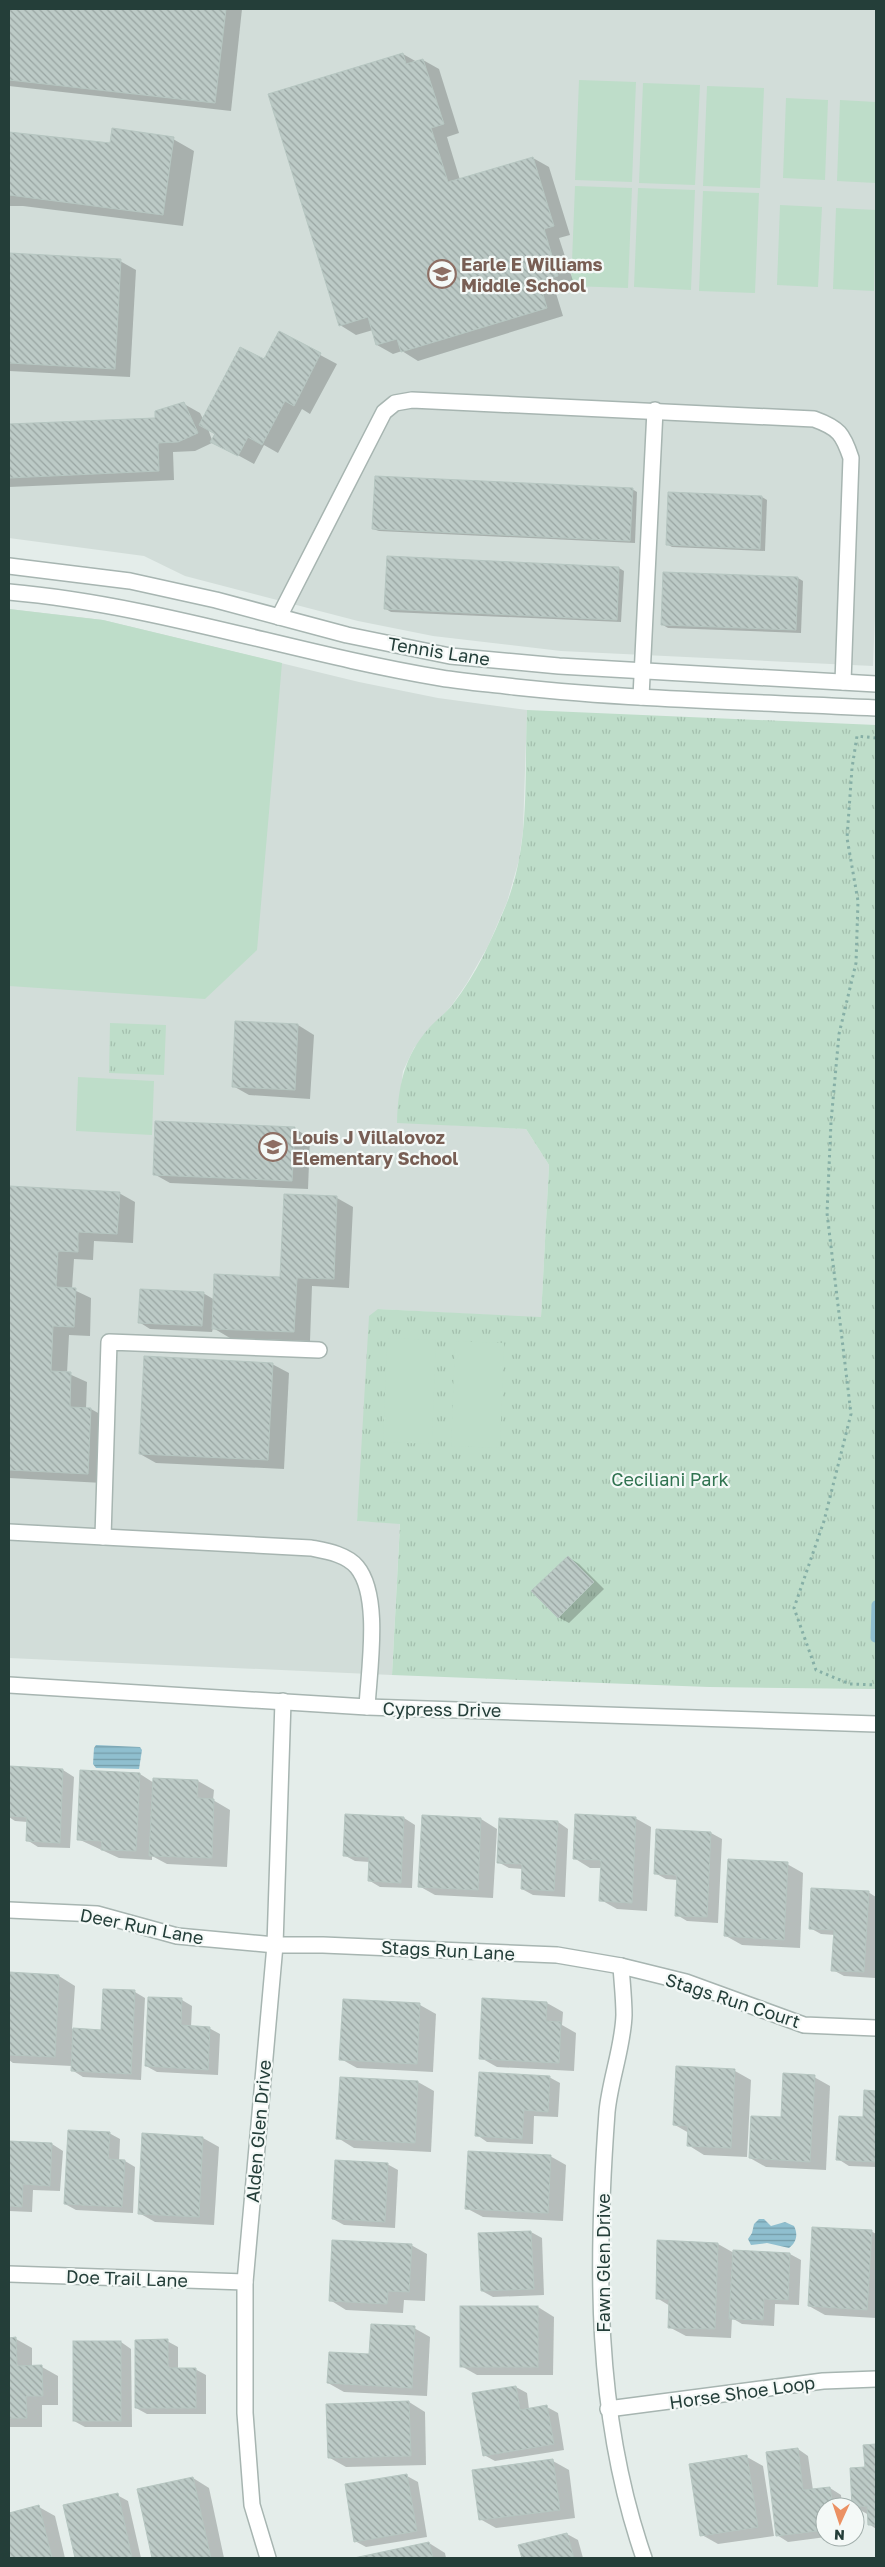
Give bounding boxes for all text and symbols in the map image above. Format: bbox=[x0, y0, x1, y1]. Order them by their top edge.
place label: Earle E Williams Middle School bbox=[461, 253, 603, 296]
school or university icon: Earle E Williams Middle School bbox=[427, 259, 457, 289]
street label: Tennis Lane bbox=[386, 632, 492, 670]
place label: Louis J Villalovoz Elementary School bbox=[292, 1126, 458, 1169]
school or university icon: Louis J Villalovoz Elementary School bbox=[258, 1132, 288, 1162]
park label: Ceciliani Park bbox=[611, 1468, 729, 1490]
street label: Cypress Drive bbox=[382, 1697, 502, 1721]
street label: Deer Run Lane bbox=[78, 1903, 206, 1949]
street label: Stags Run Lane bbox=[380, 1936, 516, 1964]
street label: Stags Run Court bbox=[663, 1968, 803, 2032]
street label: Alden Glen Drive bbox=[241, 2059, 275, 2203]
street label: Fawn Glen Drive bbox=[592, 2193, 614, 2333]
street label: Doe Trail Lane bbox=[66, 2265, 188, 2291]
street label: Horse Shoe Loop bbox=[668, 2371, 816, 2413]
north arrow bbox=[815, 2497, 865, 2547]
text: N bbox=[834, 2527, 845, 2544]

